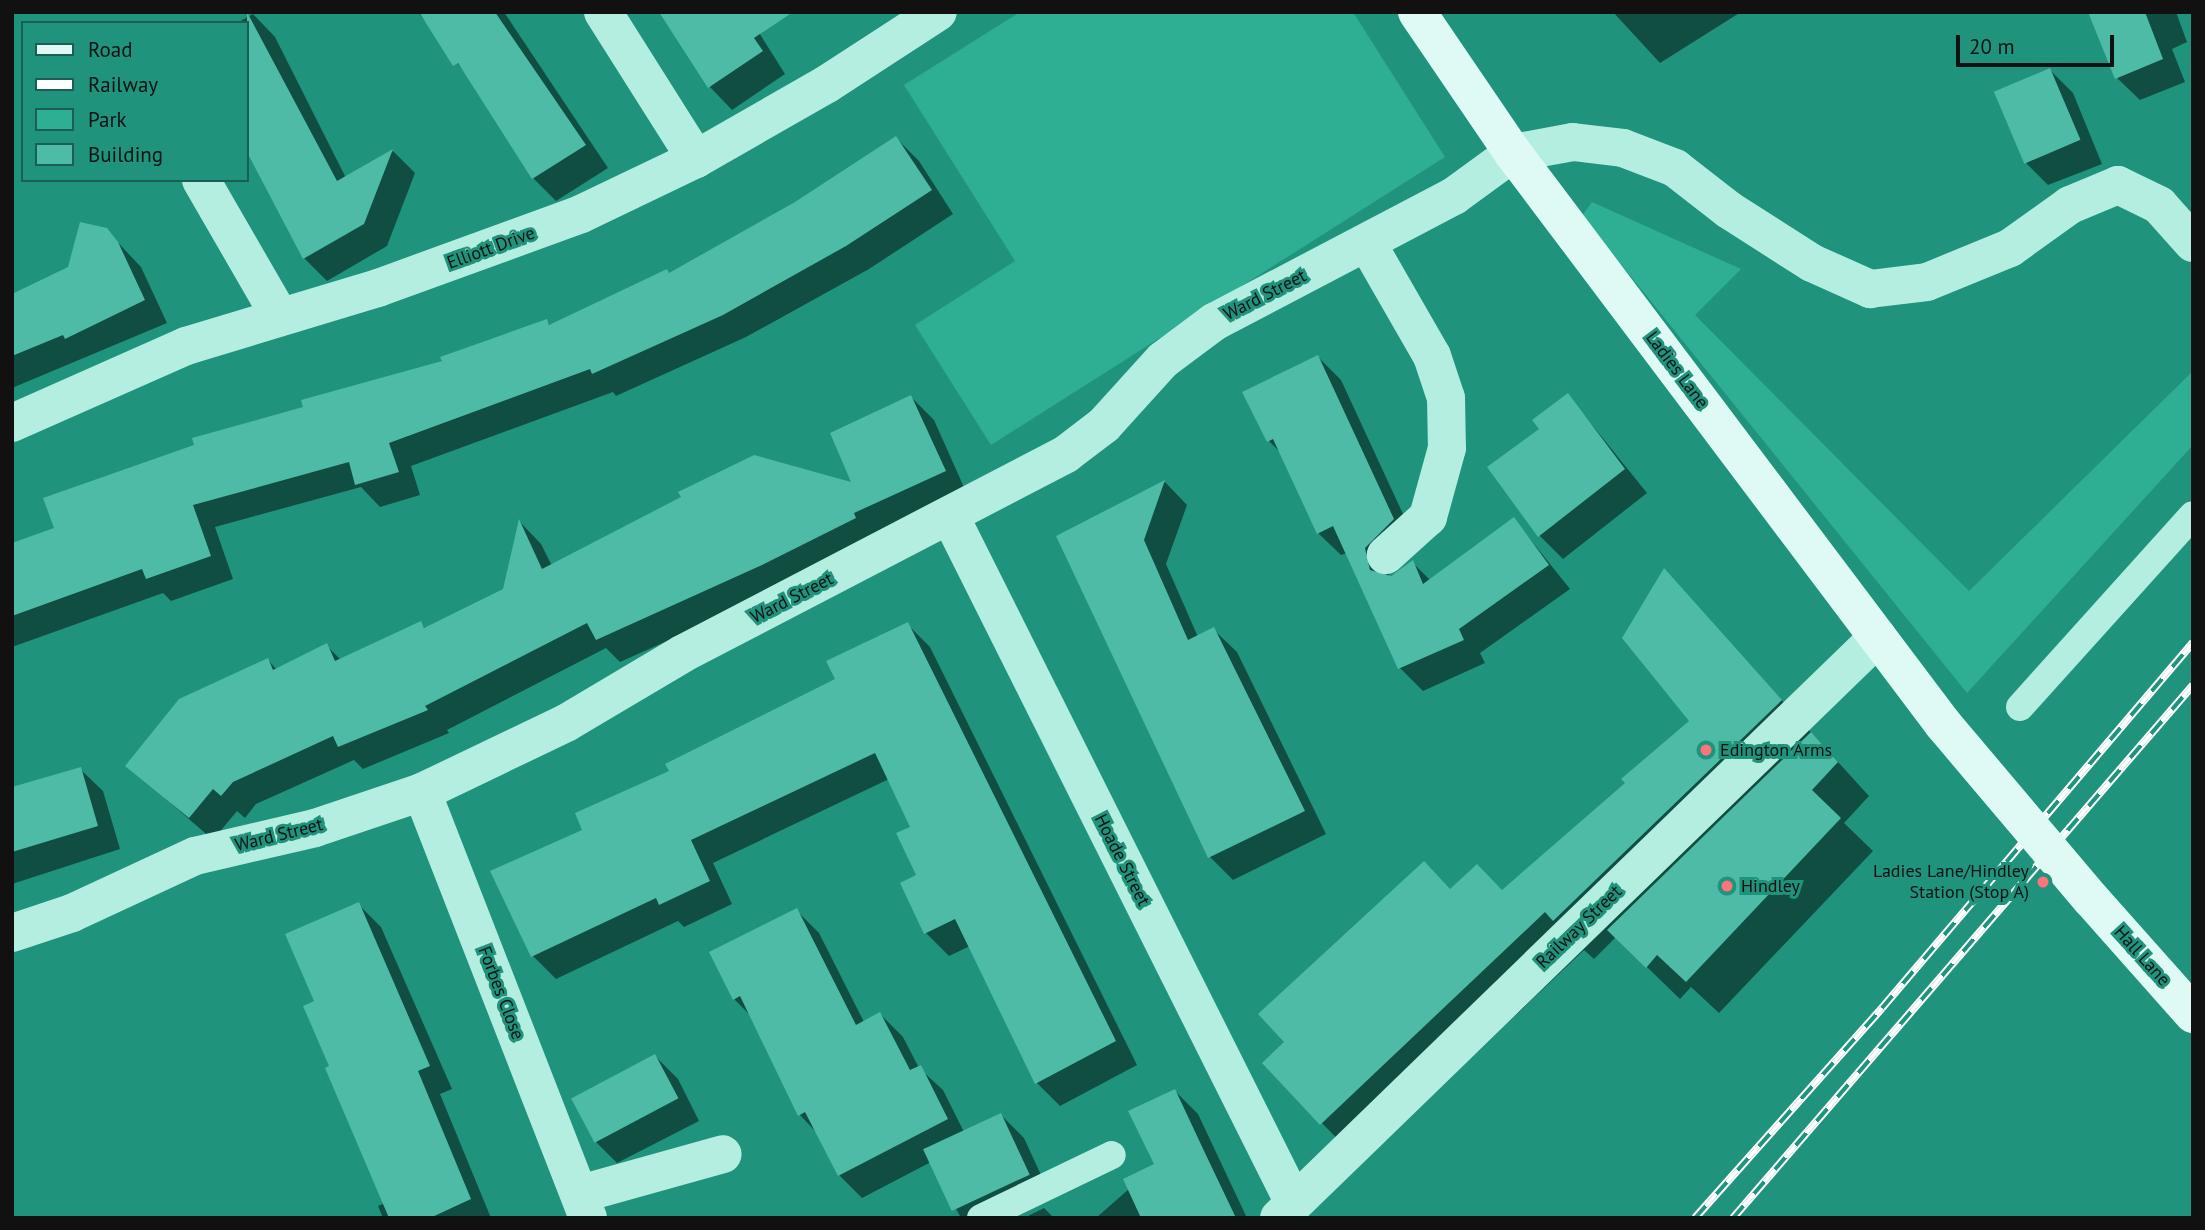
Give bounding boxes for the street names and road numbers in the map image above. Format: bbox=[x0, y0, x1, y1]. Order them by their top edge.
street label: Elliott Drive bbox=[444, 222, 538, 274]
street label: Ward Street bbox=[1220, 265, 1310, 325]
street label: Ladies Lane bbox=[1641, 327, 1713, 413]
street label: Ward Street bbox=[747, 568, 837, 628]
street label: Hoade Street bbox=[1090, 810, 1154, 910]
street label: Ward Street bbox=[233, 814, 325, 856]
street label: Railway Street bbox=[1532, 881, 1626, 973]
street label: Hall Lane bbox=[2109, 922, 2175, 990]
street label: Forbes Close bbox=[473, 943, 529, 1043]

